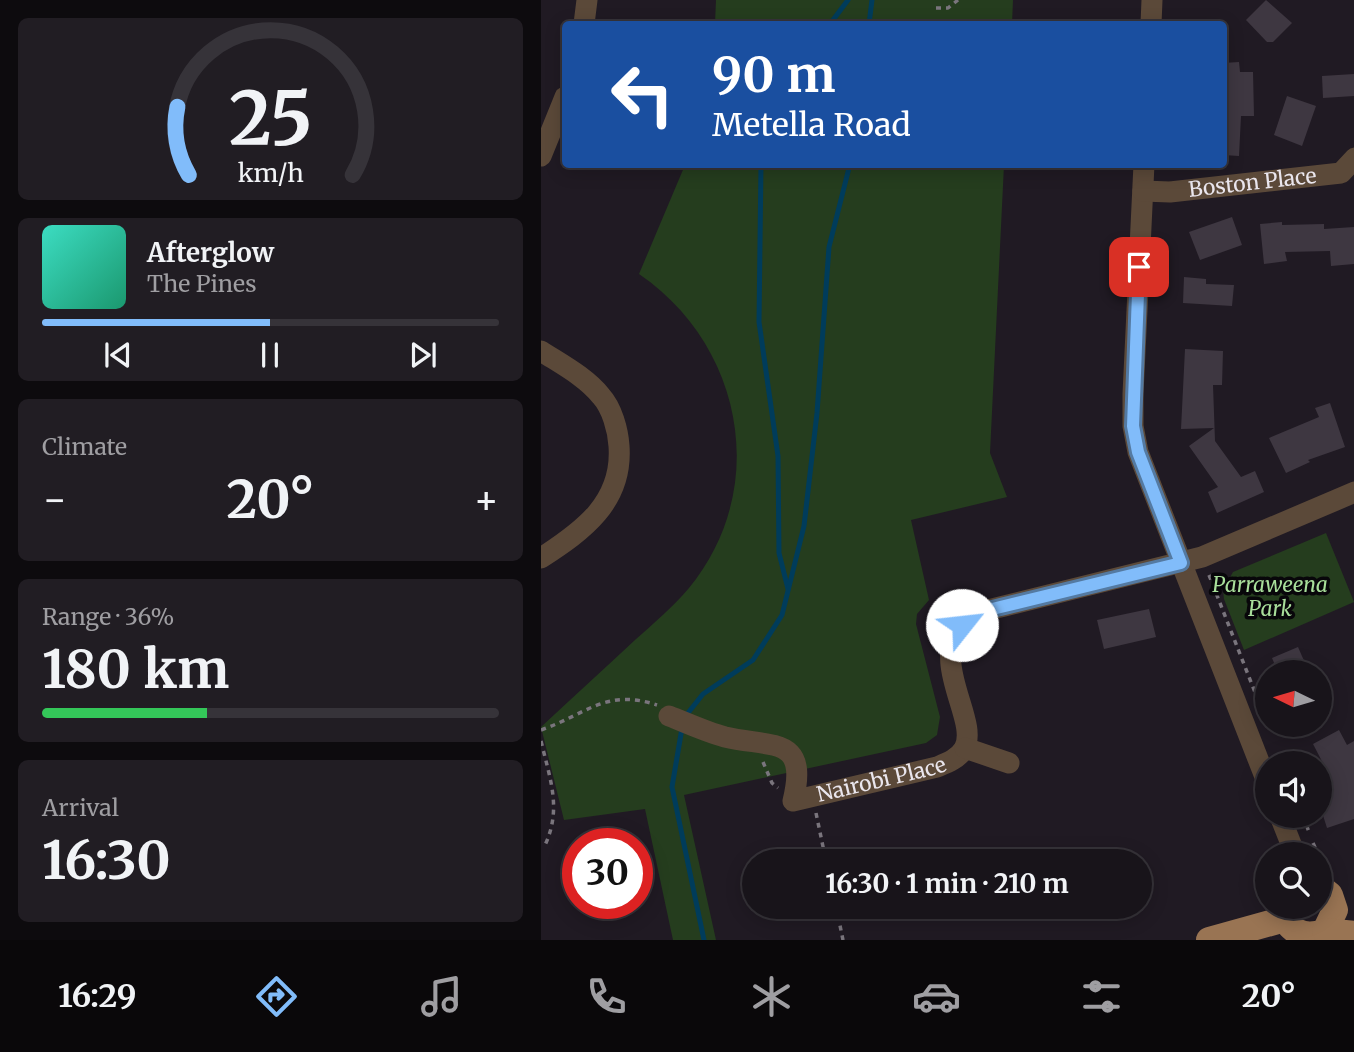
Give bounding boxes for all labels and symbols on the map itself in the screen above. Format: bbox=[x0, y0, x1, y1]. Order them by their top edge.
street label: Boston Place bbox=[1187, 162, 1318, 203]
pin bbox=[1109, 237, 1169, 297]
park label: Parraweena Park bbox=[1212, 571, 1328, 622]
position arrow bbox=[925, 588, 999, 662]
north arrow bbox=[1255, 660, 1332, 737]
street label: Nairobi Place bbox=[814, 751, 950, 808]
speed limit sign: 30 bbox=[562, 828, 653, 919]

